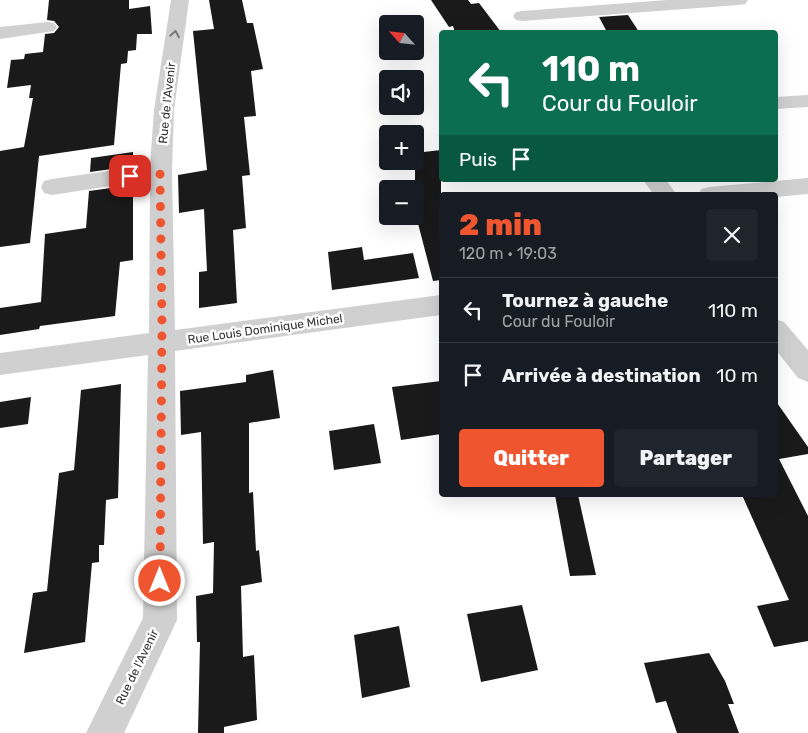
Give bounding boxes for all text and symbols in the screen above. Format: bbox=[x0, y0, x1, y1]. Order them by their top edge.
north arrow bbox=[379, 15, 424, 60]
map controls bbox=[379, 15, 424, 225]
one-way arrow bbox=[170, 29, 180, 38]
text: 110 m bbox=[542, 48, 640, 90]
icon: left bbox=[459, 50, 524, 115]
street label: Rue de l'Avenir bbox=[156, 61, 178, 144]
button: sound bbox=[379, 70, 424, 115]
text: Cour du Fouloir bbox=[542, 90, 698, 117]
button: + bbox=[379, 125, 424, 170]
icon: arrive bbox=[507, 145, 535, 173]
text: Puis bbox=[459, 148, 497, 171]
pin bbox=[109, 155, 151, 197]
icon: arrive bbox=[116, 162, 144, 190]
button: − bbox=[379, 180, 424, 225]
text: 2 min bbox=[459, 207, 542, 243]
button: close bbox=[706, 209, 758, 261]
text: 120 m · 19:03 bbox=[459, 244, 557, 263]
text: Tournez à gauche bbox=[502, 289, 668, 312]
icon: left bbox=[459, 296, 487, 324]
text: 110 m bbox=[708, 299, 758, 322]
street label: Rue Louis Dominique Michel bbox=[187, 311, 343, 347]
text: Cour du Fouloir bbox=[502, 312, 615, 331]
icon: arrive bbox=[459, 361, 487, 389]
text: Arrivée à destination bbox=[502, 364, 701, 387]
text: 10 m bbox=[716, 364, 758, 387]
button: Quitter bbox=[459, 429, 604, 487]
button: Partager bbox=[614, 429, 758, 487]
position arrow bbox=[133, 554, 185, 606]
street label: Rue de l'Avenir bbox=[113, 627, 161, 707]

